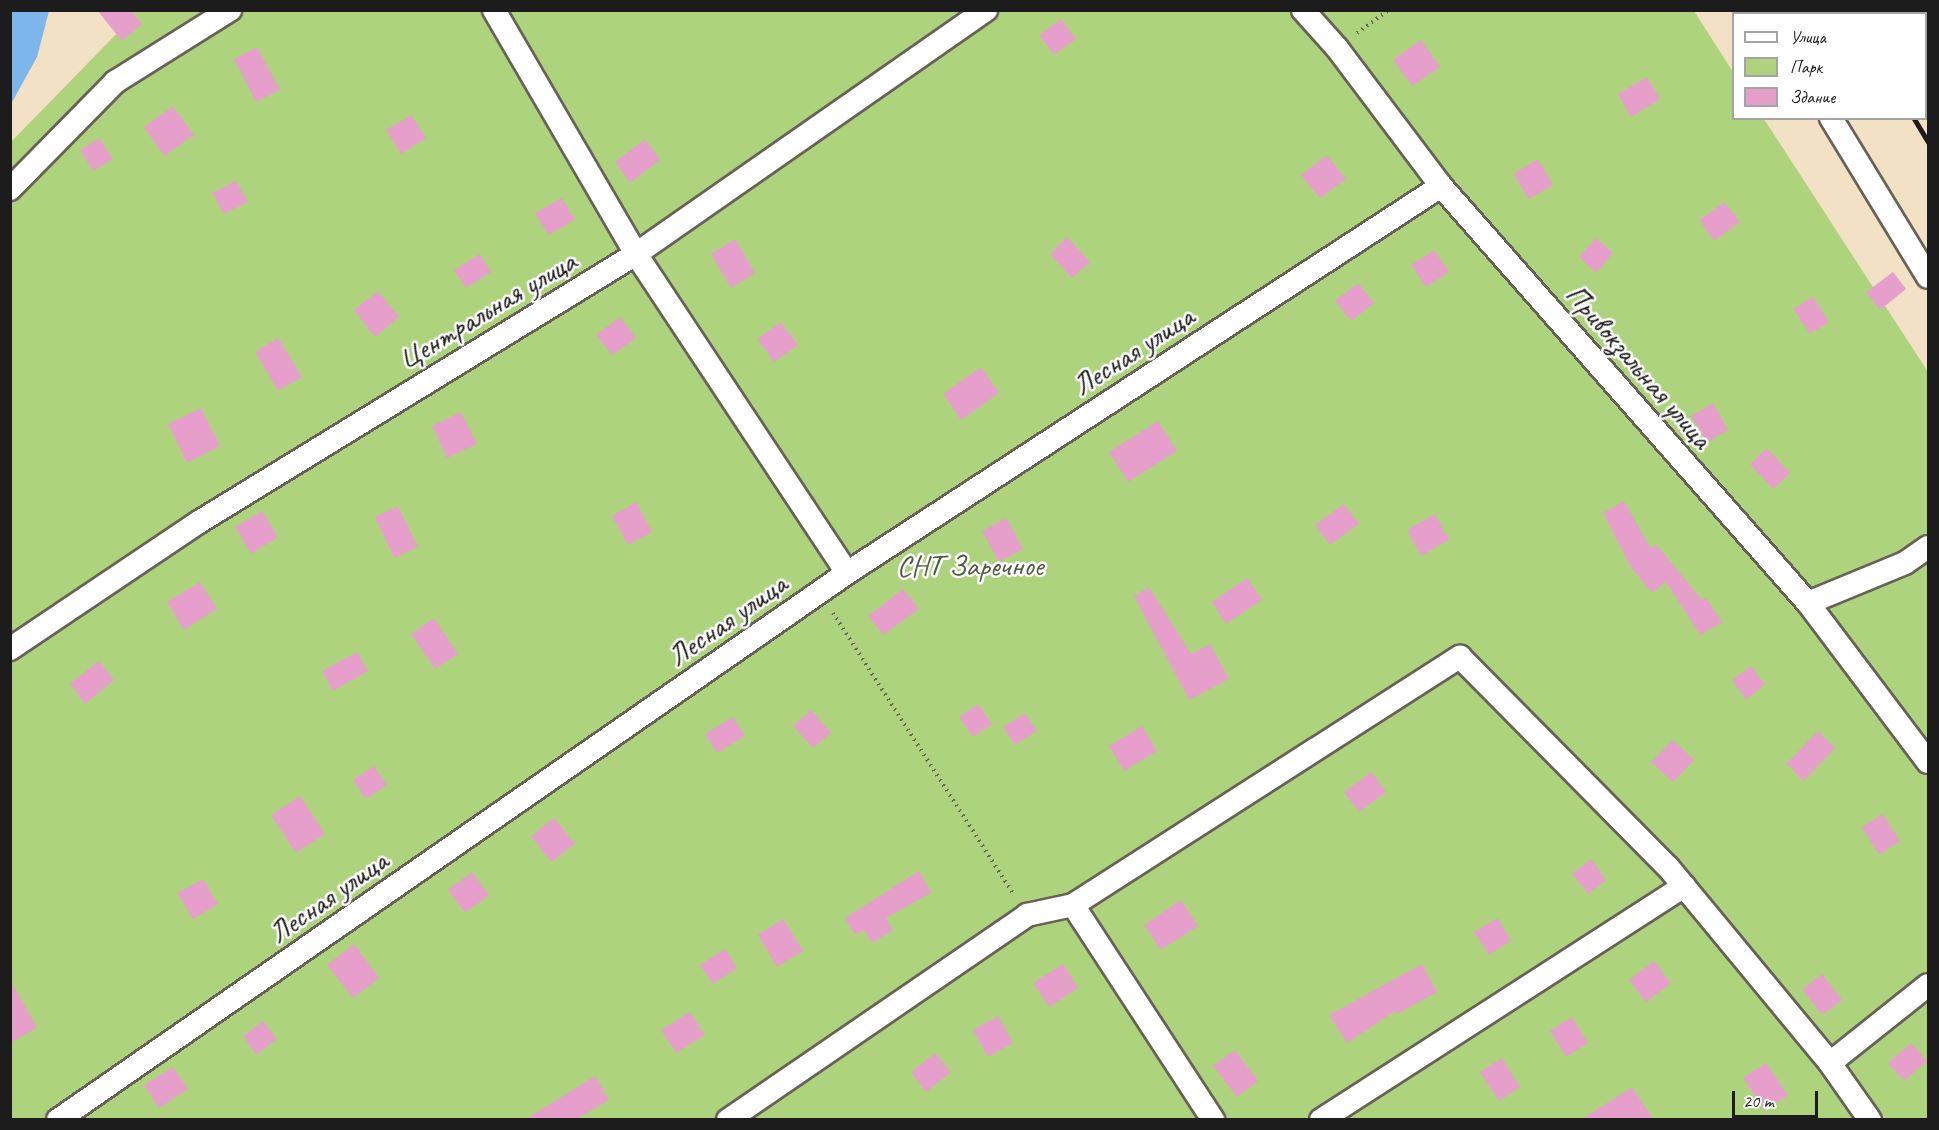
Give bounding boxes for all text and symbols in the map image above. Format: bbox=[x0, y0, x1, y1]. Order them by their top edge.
legend bbox=[1732, 12, 1927, 120]
text: Улица bbox=[1790, 26, 1826, 48]
text: Парк bbox=[1790, 56, 1822, 78]
text: Здание bbox=[1790, 86, 1835, 108]
street label: Центральная улица bbox=[391, 242, 583, 378]
street label: Привокзальная улица bbox=[1557, 275, 1721, 457]
street label: Лесная улица bbox=[1066, 299, 1200, 403]
park label: СНТ Заречное bbox=[897, 547, 1043, 583]
street label: Лесная улица bbox=[660, 566, 794, 674]
street label: Лесная улица bbox=[261, 843, 395, 951]
scale bar bbox=[1735, 1079, 1820, 1117]
text: 20 m bbox=[1743, 1090, 1774, 1112]

